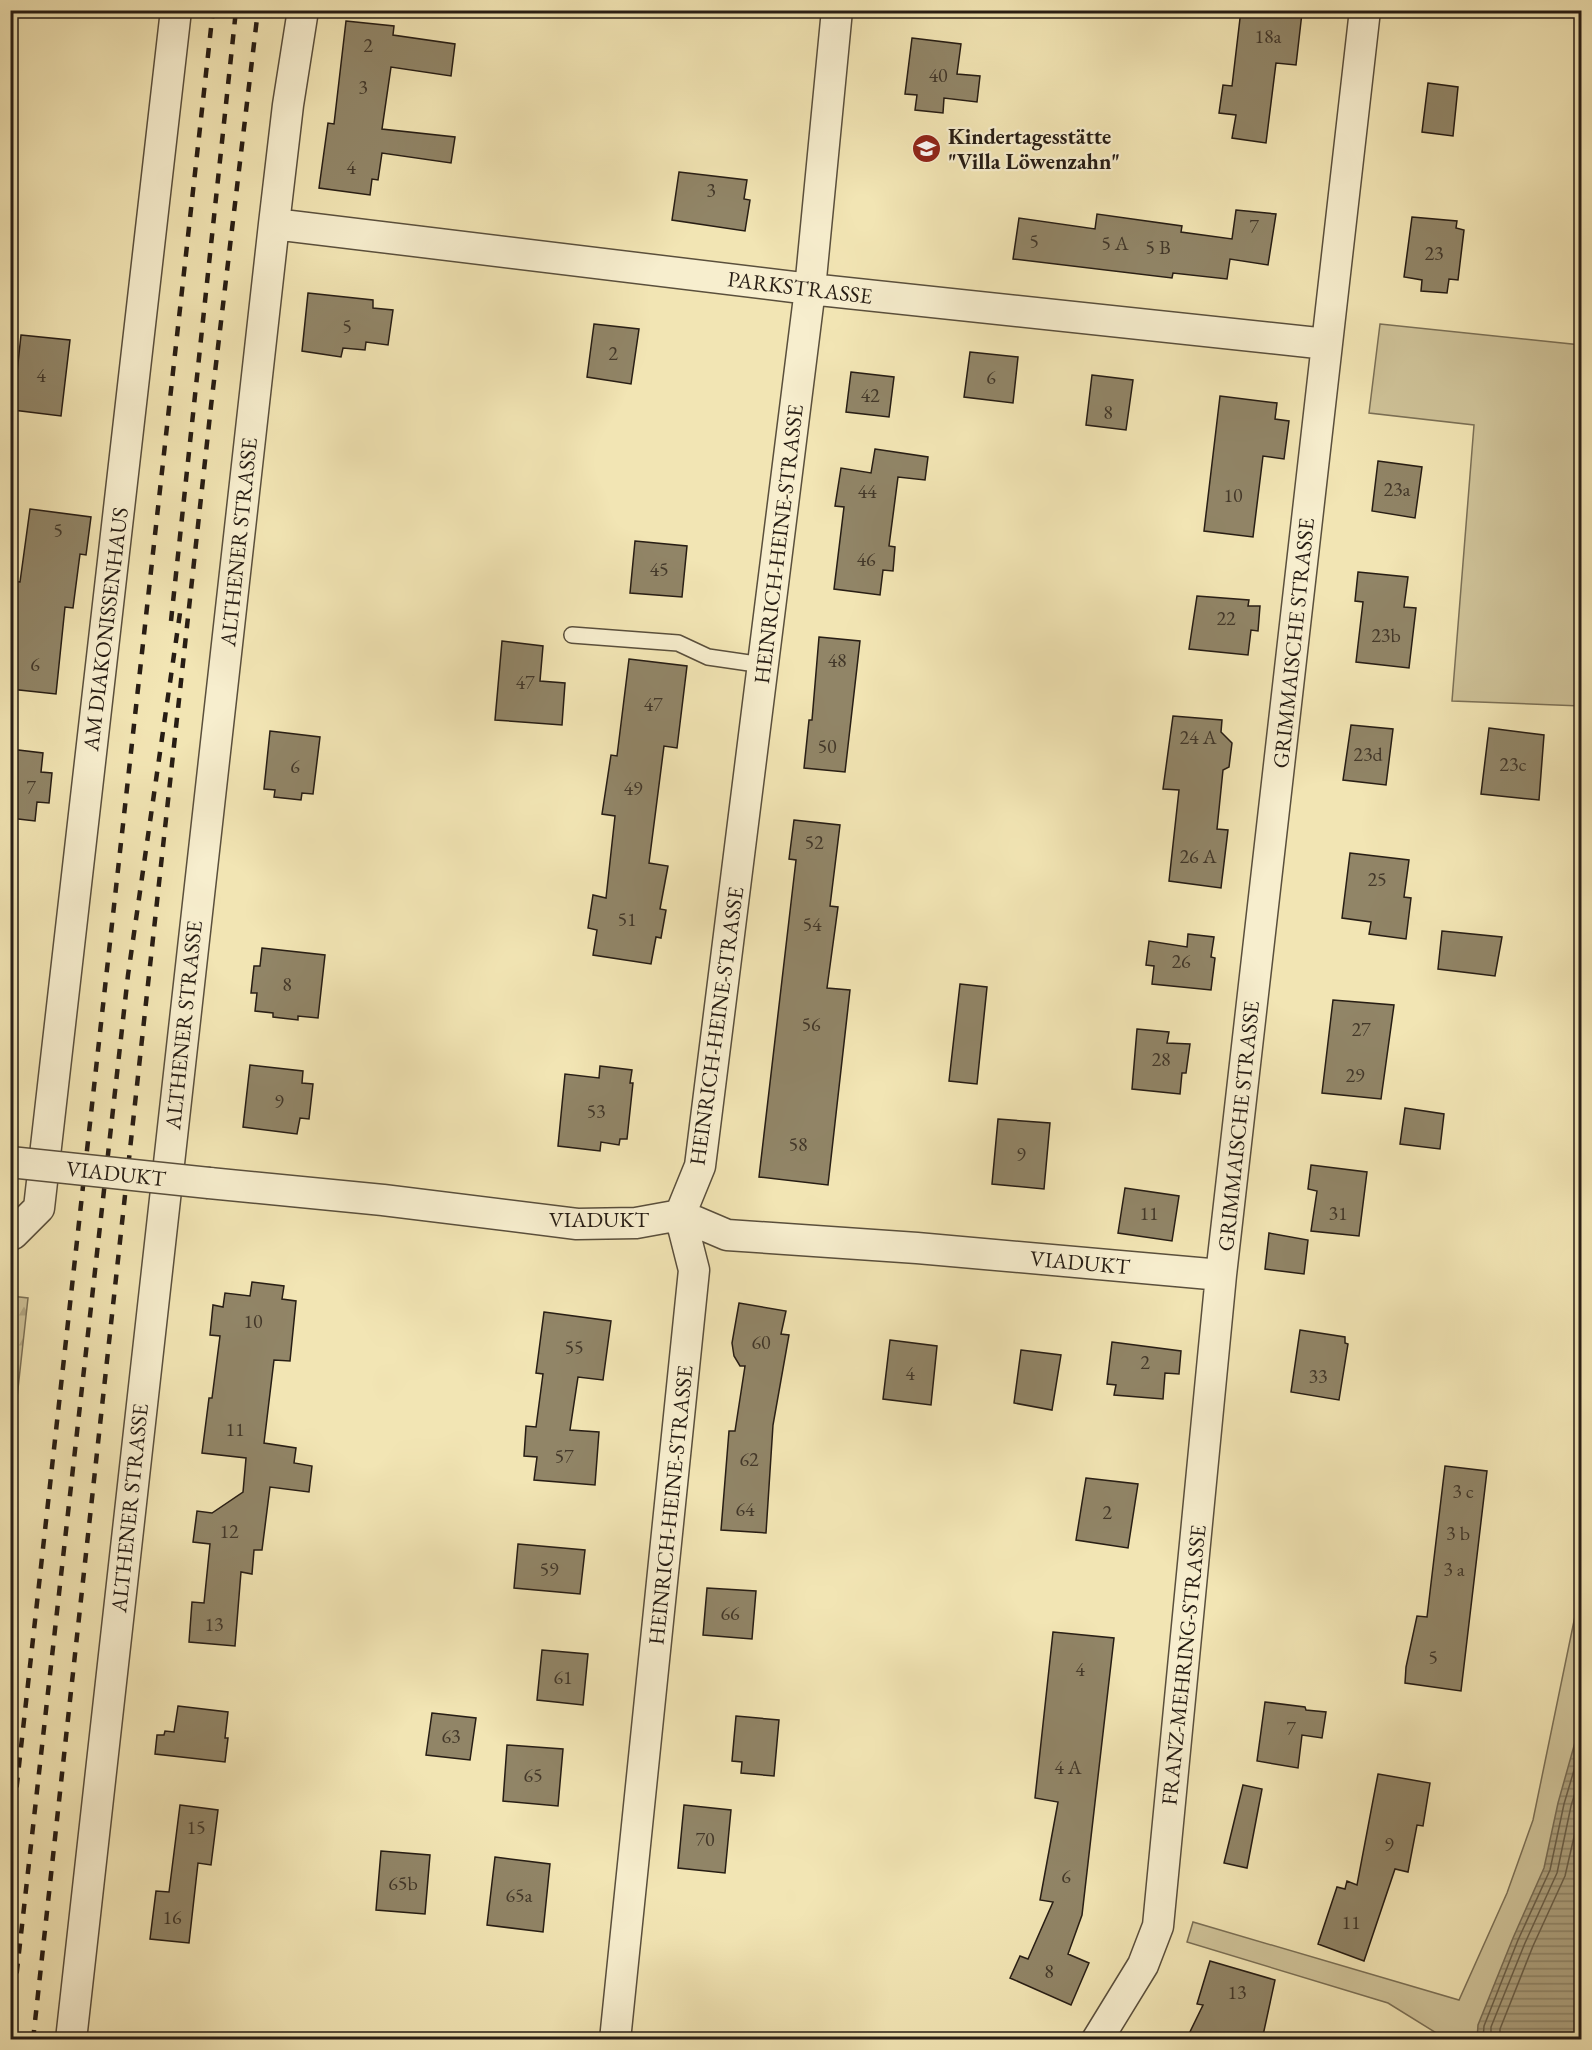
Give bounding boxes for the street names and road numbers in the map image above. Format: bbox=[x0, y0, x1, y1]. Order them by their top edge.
street label: PARKSTRASSE bbox=[726, 264, 874, 311]
street label: HEINRICH-HEINE-STRASSE bbox=[747, 403, 810, 685]
street label: ALTHENER STRASSE bbox=[213, 436, 264, 649]
street label: AM DIAKONISSENHAUS bbox=[76, 506, 135, 754]
street label: GRIMMAISCHE STRASSE bbox=[1266, 516, 1321, 770]
street label: HEINRICH-HEINE-STRASSE bbox=[683, 885, 750, 1167]
street label: ALTHENER STRASSE bbox=[158, 919, 209, 1132]
street label: GRIMMAISCHE STRASSE bbox=[1211, 999, 1266, 1253]
street label: VIADUKT bbox=[65, 1154, 167, 1193]
street label: VIADUKT bbox=[549, 1205, 649, 1234]
street label: VIADUKT bbox=[1029, 1244, 1131, 1281]
street label: HEINRICH-HEINE-STRASSE bbox=[641, 1364, 700, 1646]
street label: ALTHENER STRASSE bbox=[104, 1402, 155, 1615]
street label: FRANZ-MEHRING-STRASSE bbox=[1154, 1523, 1213, 1807]

